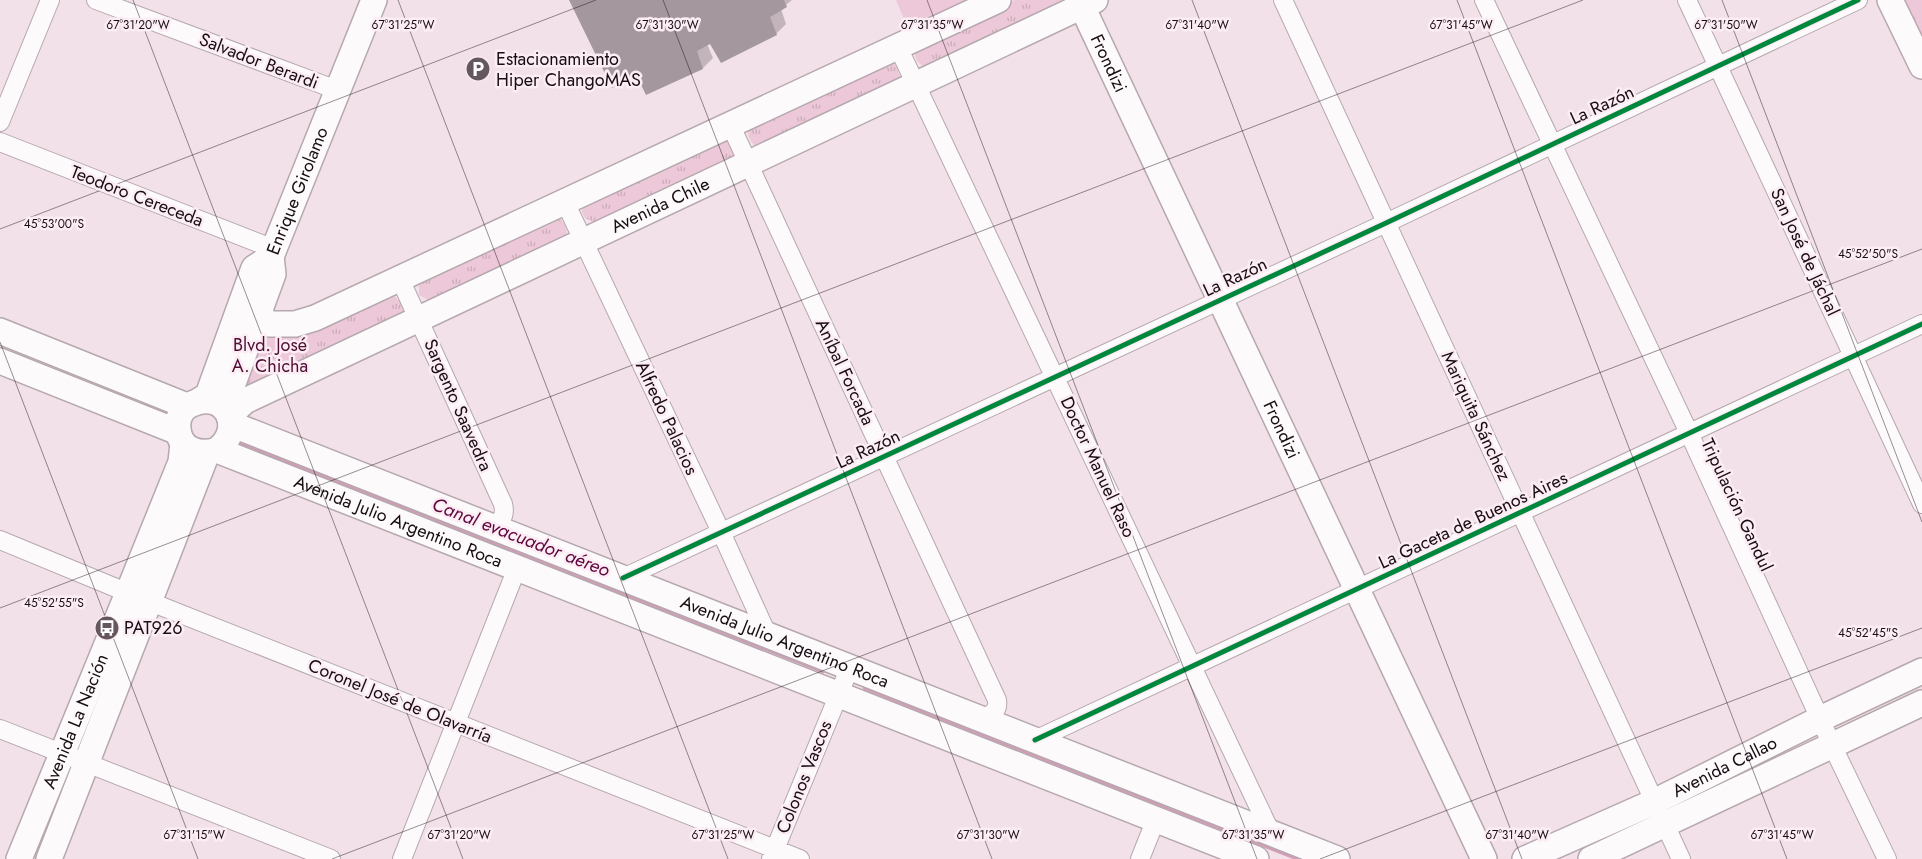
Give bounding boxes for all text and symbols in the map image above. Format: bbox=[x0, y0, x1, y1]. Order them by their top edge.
text: 67°31'20"W bbox=[106, 16, 170, 34]
text: 67°31'25"W bbox=[372, 16, 435, 34]
text: 67°31'30"W bbox=[635, 16, 699, 34]
text: 67°31'35"W bbox=[901, 16, 963, 34]
text: 67°31'40"W bbox=[1165, 16, 1229, 34]
text: 67°31'45"W bbox=[1429, 16, 1493, 34]
text: 67°31'50"W bbox=[1694, 16, 1758, 34]
street label: Salvador Berardi bbox=[195, 26, 323, 96]
street label: Frondizi bbox=[1084, 30, 1134, 97]
place label: Estacionamiento Hiper ChangoMAS bbox=[496, 46, 641, 93]
parking icon: Estacionamiento Hiper ChangoMAS bbox=[465, 56, 491, 82]
street label: La Razón bbox=[1566, 79, 1638, 131]
street label: Enrique Girolamo bbox=[260, 123, 335, 258]
street label: Teodoro Cereceda bbox=[67, 159, 207, 233]
street label: Avenida Chile bbox=[607, 171, 714, 240]
street label: San José de Jáchal bbox=[1764, 184, 1846, 320]
text: 45°53'00"S bbox=[24, 215, 85, 233]
text: 45°52'50"S bbox=[1838, 245, 1899, 263]
street label: La Razón bbox=[1199, 251, 1271, 303]
street label: Aníbal Forcada bbox=[809, 314, 881, 430]
park label: Blvd. José A. Chicha bbox=[232, 332, 308, 379]
street label: Sargento Saavedra bbox=[417, 335, 499, 475]
street label: Mariquita Sánchez bbox=[1435, 347, 1518, 486]
street label: Alfredo Palacios bbox=[629, 357, 705, 479]
street label: Doctor Manuel Raso bbox=[1054, 392, 1142, 542]
street label: Frondizi bbox=[1257, 396, 1306, 463]
street label: La Razón bbox=[832, 423, 904, 475]
street label: Tripulación Gandul bbox=[1695, 434, 1779, 576]
street label: La Gaceta de Buenos Aires bbox=[1374, 465, 1572, 575]
street label: Avenida Julio Argentino Roca bbox=[290, 469, 506, 574]
water label: Canal evacuador aéreo bbox=[428, 491, 614, 583]
street label: Avenida Julio Argentino Roca bbox=[677, 589, 893, 694]
text: 45°52'55"S bbox=[24, 594, 84, 612]
bus stop icon: PAT926 bbox=[94, 615, 120, 641]
place label: PAT926 bbox=[124, 615, 183, 641]
text: 45°52'45"S bbox=[1838, 624, 1898, 642]
street label: Avenida La Nación bbox=[36, 650, 115, 793]
street label: Coronel José de Olavarría bbox=[304, 652, 496, 750]
street label: Colonos Vascos bbox=[770, 717, 838, 837]
street label: Avenida Callao bbox=[1668, 729, 1782, 804]
text: 67°31'15"W bbox=[163, 826, 225, 844]
text: 67°31'20"W bbox=[427, 826, 491, 844]
text: 67°31'25"W bbox=[692, 826, 755, 844]
text: 67°31'30"W bbox=[956, 826, 1020, 844]
text: 67°31'35"W bbox=[1222, 826, 1284, 844]
text: 67°31'40"W bbox=[1485, 826, 1549, 844]
text: 67°31'45"W bbox=[1750, 826, 1814, 844]

